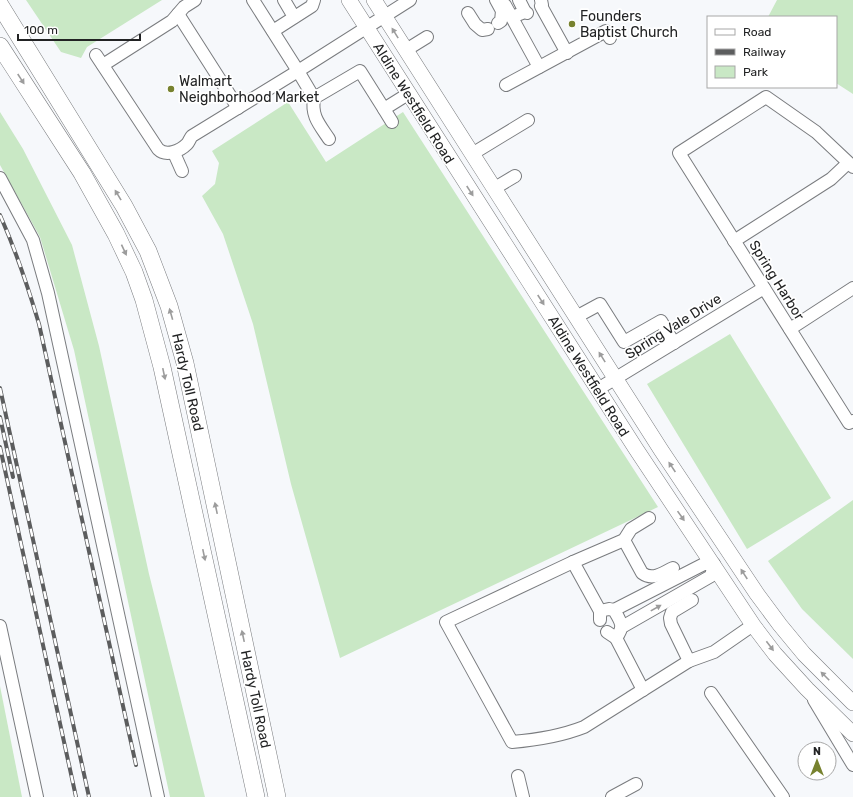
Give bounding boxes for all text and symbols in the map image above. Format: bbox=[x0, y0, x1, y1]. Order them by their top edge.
place label: Founders Baptist Church bbox=[580, 8, 678, 41]
scale bar bbox=[18, 16, 140, 42]
legend bbox=[707, 16, 837, 88]
marker: Founders Baptist Church bbox=[567, 19, 577, 29]
text: 100 m bbox=[24, 23, 58, 37]
text: Road bbox=[743, 25, 771, 39]
one-way arrow bbox=[391, 28, 399, 38]
street label: Aldine Westfield Road bbox=[369, 40, 458, 167]
text: Railway bbox=[743, 45, 786, 59]
text: Park bbox=[743, 65, 769, 79]
place label: Walmart Neighborhood Market bbox=[179, 73, 320, 106]
one-way arrow bbox=[17, 74, 25, 84]
marker: Walmart Neighborhood Market bbox=[166, 84, 176, 94]
one-way arrow bbox=[466, 185, 474, 196]
one-way arrow bbox=[114, 189, 121, 201]
street label: Spring Harbor bbox=[745, 237, 808, 324]
one-way arrow bbox=[121, 245, 127, 256]
street label: Spring Vale Drive bbox=[622, 290, 725, 363]
one-way arrow bbox=[537, 294, 544, 306]
one-way arrow bbox=[168, 307, 174, 319]
street label: Aldine Westfield Road bbox=[544, 313, 633, 440]
street label: Hardy Toll Road bbox=[168, 332, 207, 433]
one-way arrow bbox=[598, 351, 605, 363]
one-way arrow bbox=[162, 367, 168, 380]
one-way arrow bbox=[668, 461, 675, 472]
one-way arrow bbox=[212, 502, 218, 515]
one-way arrow bbox=[677, 510, 684, 522]
one-way arrow bbox=[201, 549, 207, 562]
one-way arrow bbox=[740, 569, 748, 579]
one-way arrow bbox=[650, 604, 662, 611]
one-way arrow bbox=[239, 629, 245, 642]
one-way arrow bbox=[765, 641, 774, 652]
street label: Hardy Toll Road bbox=[237, 648, 274, 750]
one-way arrow bbox=[820, 671, 830, 680]
north arrow bbox=[797, 741, 837, 781]
text: N bbox=[813, 745, 821, 758]

